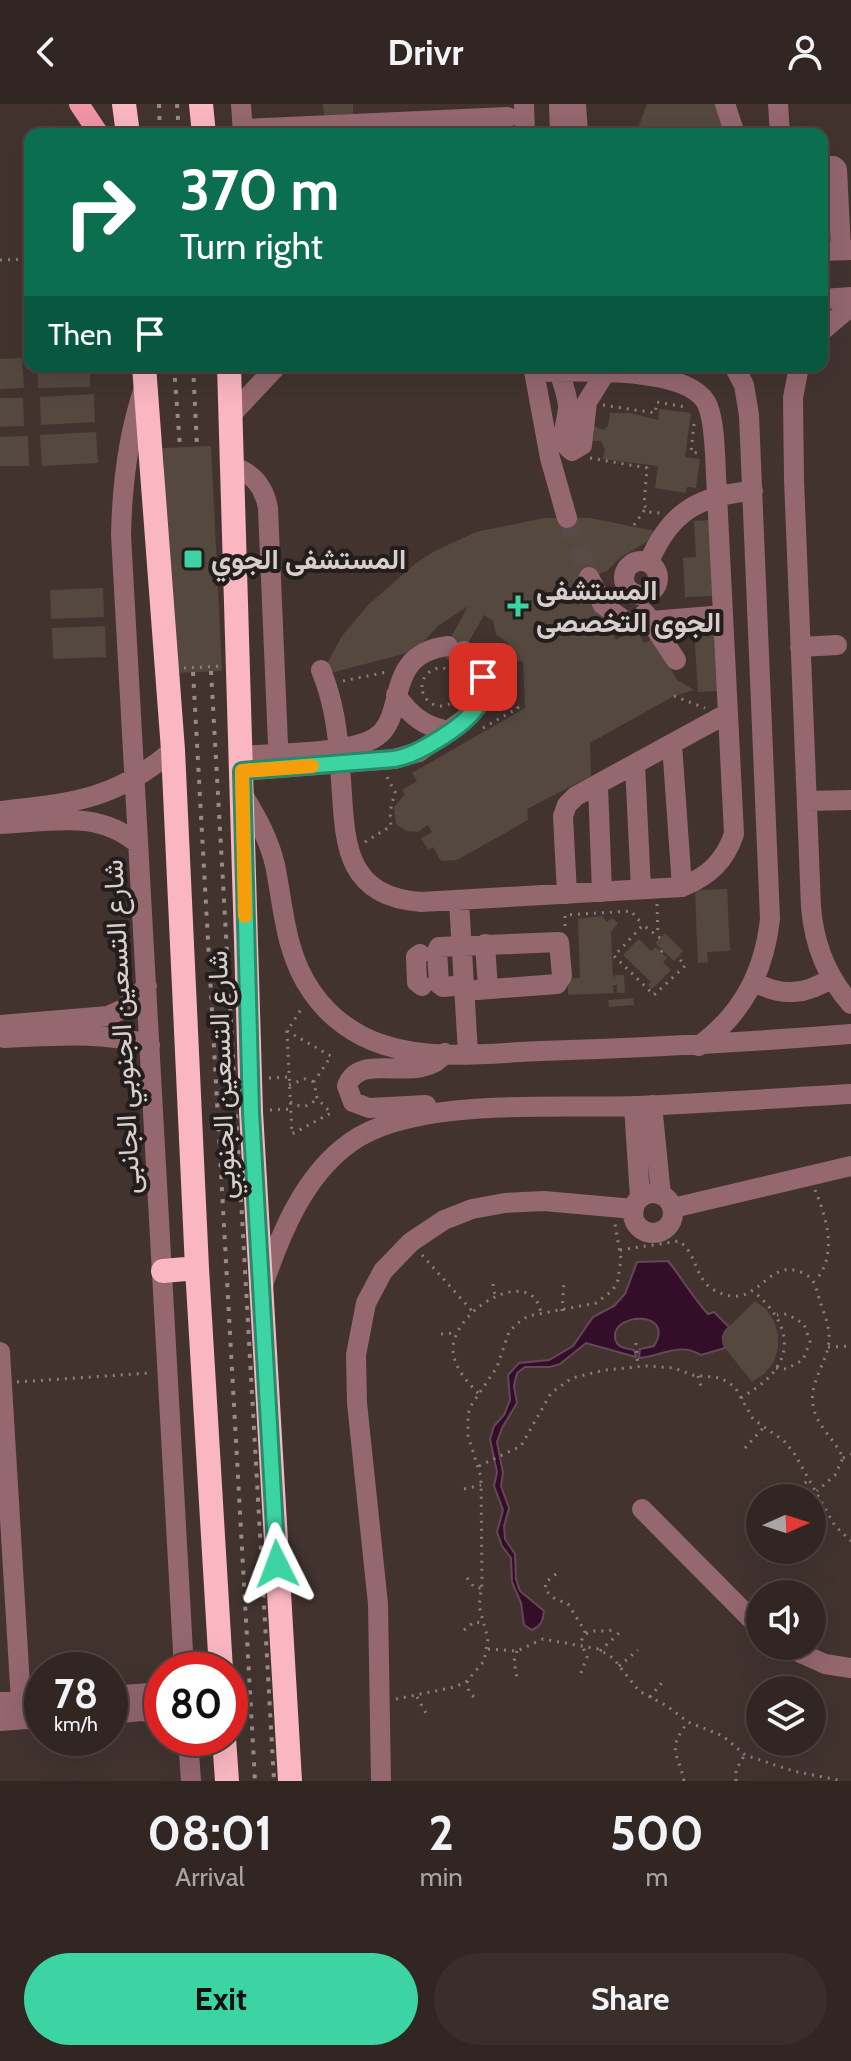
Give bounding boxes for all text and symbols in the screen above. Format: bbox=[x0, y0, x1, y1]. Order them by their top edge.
icon: back bbox=[24, 30, 68, 74]
text: Drivr bbox=[388, 30, 463, 74]
icon: person bbox=[783, 30, 827, 74]
text: 370 m bbox=[180, 156, 339, 224]
icon: right bbox=[48, 160, 152, 264]
text: Turn right bbox=[180, 224, 323, 268]
icon: arrive bbox=[128, 312, 172, 356]
text: Then bbox=[48, 316, 112, 353]
place label: المستشفى الجوي bbox=[211, 542, 406, 583]
marker: المستشفى الجوي bbox=[182, 548, 204, 570]
place label: المستشفى الجوى التخصصى bbox=[536, 573, 721, 640]
marker: المستشفى الجوى التخصصى bbox=[507, 595, 529, 617]
pin bbox=[449, 643, 517, 711]
icon: arrive bbox=[461, 655, 505, 699]
street label: شارع التسعين الجنوبي الجانبى bbox=[95, 859, 153, 1195]
street label: شارع التسعين الجنوبي bbox=[200, 950, 248, 1200]
north arrow bbox=[746, 1484, 826, 1564]
map controls bbox=[746, 1484, 826, 1756]
position arrow bbox=[235, 1522, 319, 1606]
button: sound bbox=[746, 1580, 826, 1660]
speed limit sign: 80 bbox=[144, 1652, 248, 1756]
text: 78 bbox=[54, 1669, 98, 1718]
button: layers bbox=[746, 1676, 826, 1756]
text: km/h bbox=[54, 1712, 98, 1736]
text: 08:01 bbox=[147, 1804, 273, 1862]
text: 2 bbox=[429, 1804, 454, 1862]
text: 500 bbox=[610, 1804, 704, 1862]
text: Arrival bbox=[175, 1861, 245, 1893]
text: min bbox=[420, 1861, 463, 1893]
text: m bbox=[645, 1861, 668, 1893]
button: Exit bbox=[24, 1953, 418, 2045]
button: Share bbox=[434, 1953, 827, 2045]

